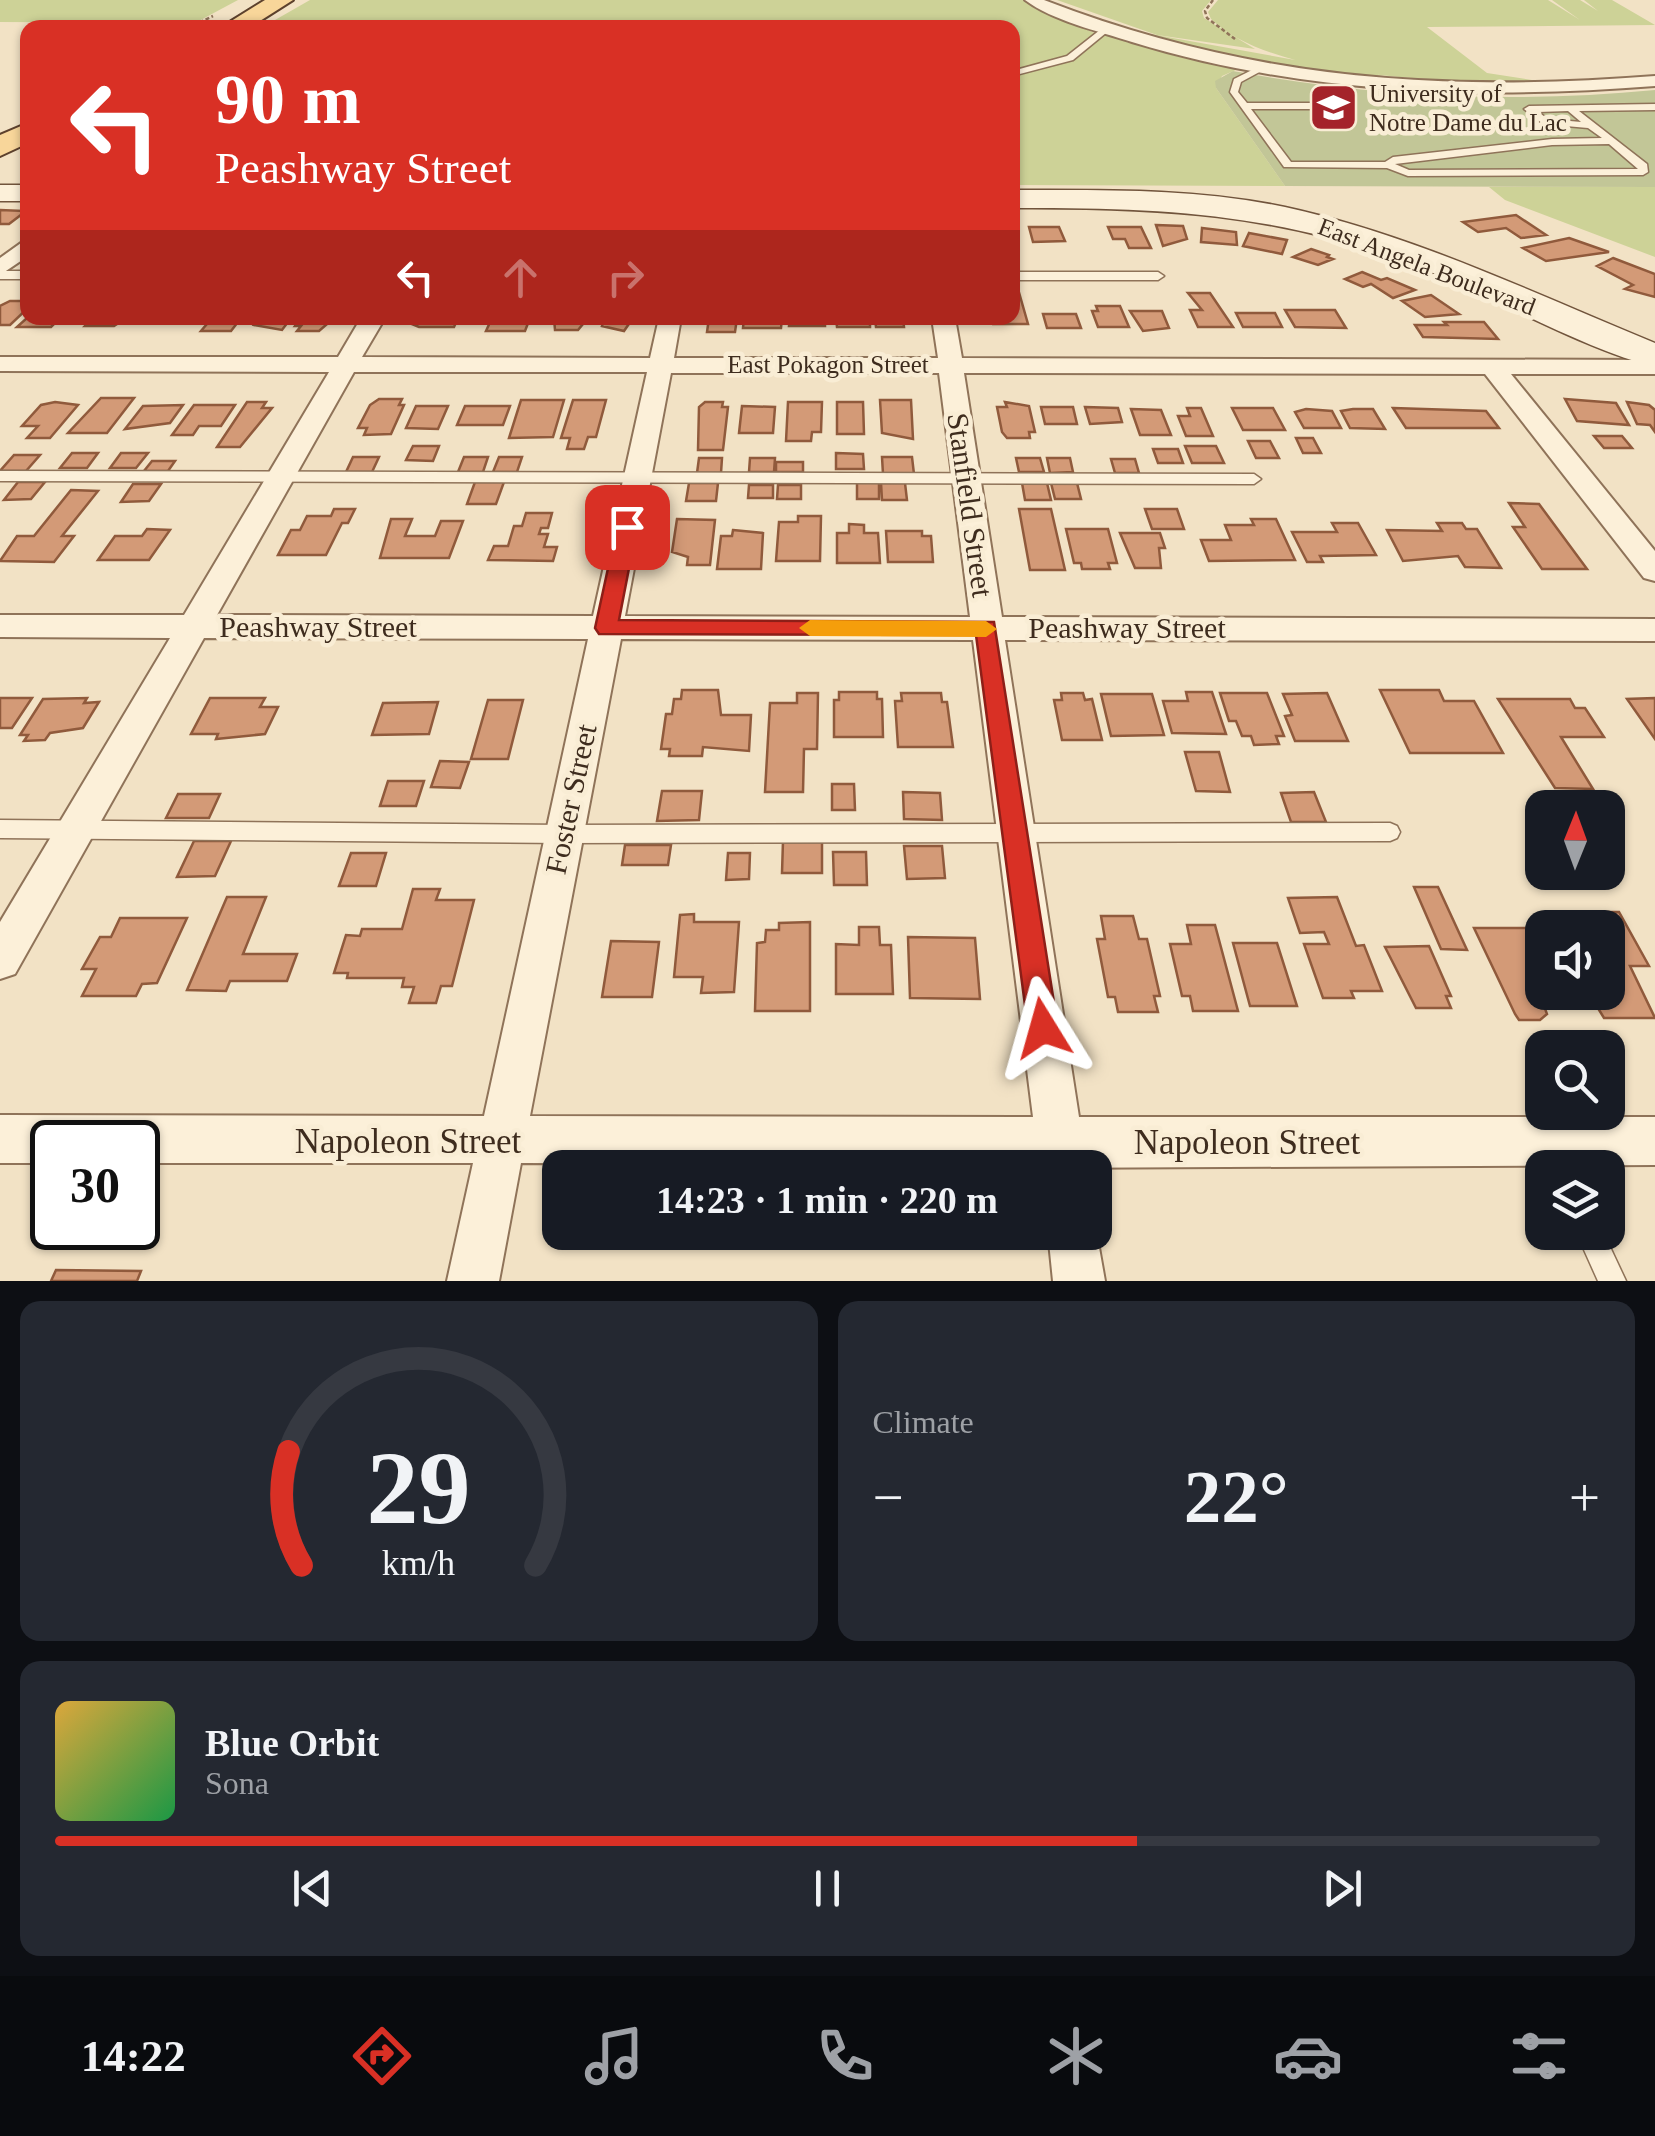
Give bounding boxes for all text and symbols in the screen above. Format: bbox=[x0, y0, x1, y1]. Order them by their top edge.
icon: left bbox=[50, 60, 180, 190]
text: 90 m bbox=[215, 61, 361, 138]
place label: University of Notre Dame du Lac bbox=[1369, 80, 1567, 136]
school or university icon: University of Notre Dame du Lac bbox=[1308, 81, 1360, 133]
text: Peashway Street bbox=[215, 143, 511, 193]
street label: East Angela Boulevard bbox=[1314, 213, 1540, 321]
icon: left bbox=[388, 250, 443, 305]
icon: ahead bbox=[493, 250, 548, 305]
icon: right bbox=[598, 250, 653, 305]
street label: East Pokagon Street bbox=[727, 351, 929, 378]
street label: Stanfield Street bbox=[941, 411, 1000, 600]
pin bbox=[585, 485, 670, 570]
icon: arrive bbox=[600, 500, 655, 555]
street label: Peashway Street bbox=[219, 610, 417, 643]
street label: Peashway Street bbox=[1028, 611, 1226, 644]
street label: Foster Street bbox=[539, 720, 603, 877]
north arrow bbox=[1525, 790, 1625, 890]
map controls bbox=[1525, 790, 1625, 1250]
button: sound bbox=[1525, 910, 1625, 1010]
position arrow bbox=[991, 976, 1095, 1080]
button: search bbox=[1525, 1030, 1625, 1130]
speed limit sign: 30 bbox=[30, 1120, 160, 1250]
street label: Napoleon Street bbox=[295, 1122, 521, 1161]
street label: Napoleon Street bbox=[1134, 1123, 1360, 1162]
button: layers bbox=[1525, 1150, 1625, 1250]
text: 14:23 · 1 min · 220 m bbox=[656, 1179, 998, 1221]
text: Climate bbox=[873, 1404, 974, 1440]
text: 29 bbox=[367, 1430, 471, 1545]
text: 22° bbox=[1184, 1455, 1289, 1538]
text: − bbox=[873, 1467, 904, 1528]
text: + bbox=[1569, 1467, 1600, 1528]
text: km/h bbox=[382, 1543, 456, 1583]
text: Blue Orbit bbox=[205, 1722, 379, 1764]
text: Sona bbox=[205, 1765, 269, 1801]
icon: previous bbox=[285, 1861, 340, 1916]
icon: pause bbox=[800, 1861, 855, 1916]
icon: next bbox=[1315, 1861, 1370, 1916]
icon: directions bbox=[347, 2021, 417, 2091]
icon: music bbox=[579, 2021, 649, 2091]
icon: phone bbox=[810, 2021, 880, 2091]
icon: climate bbox=[1041, 2021, 1111, 2091]
icon: car bbox=[1273, 2021, 1343, 2091]
icon: filters bbox=[1504, 2021, 1574, 2091]
text: 14:22 bbox=[81, 2031, 186, 2081]

